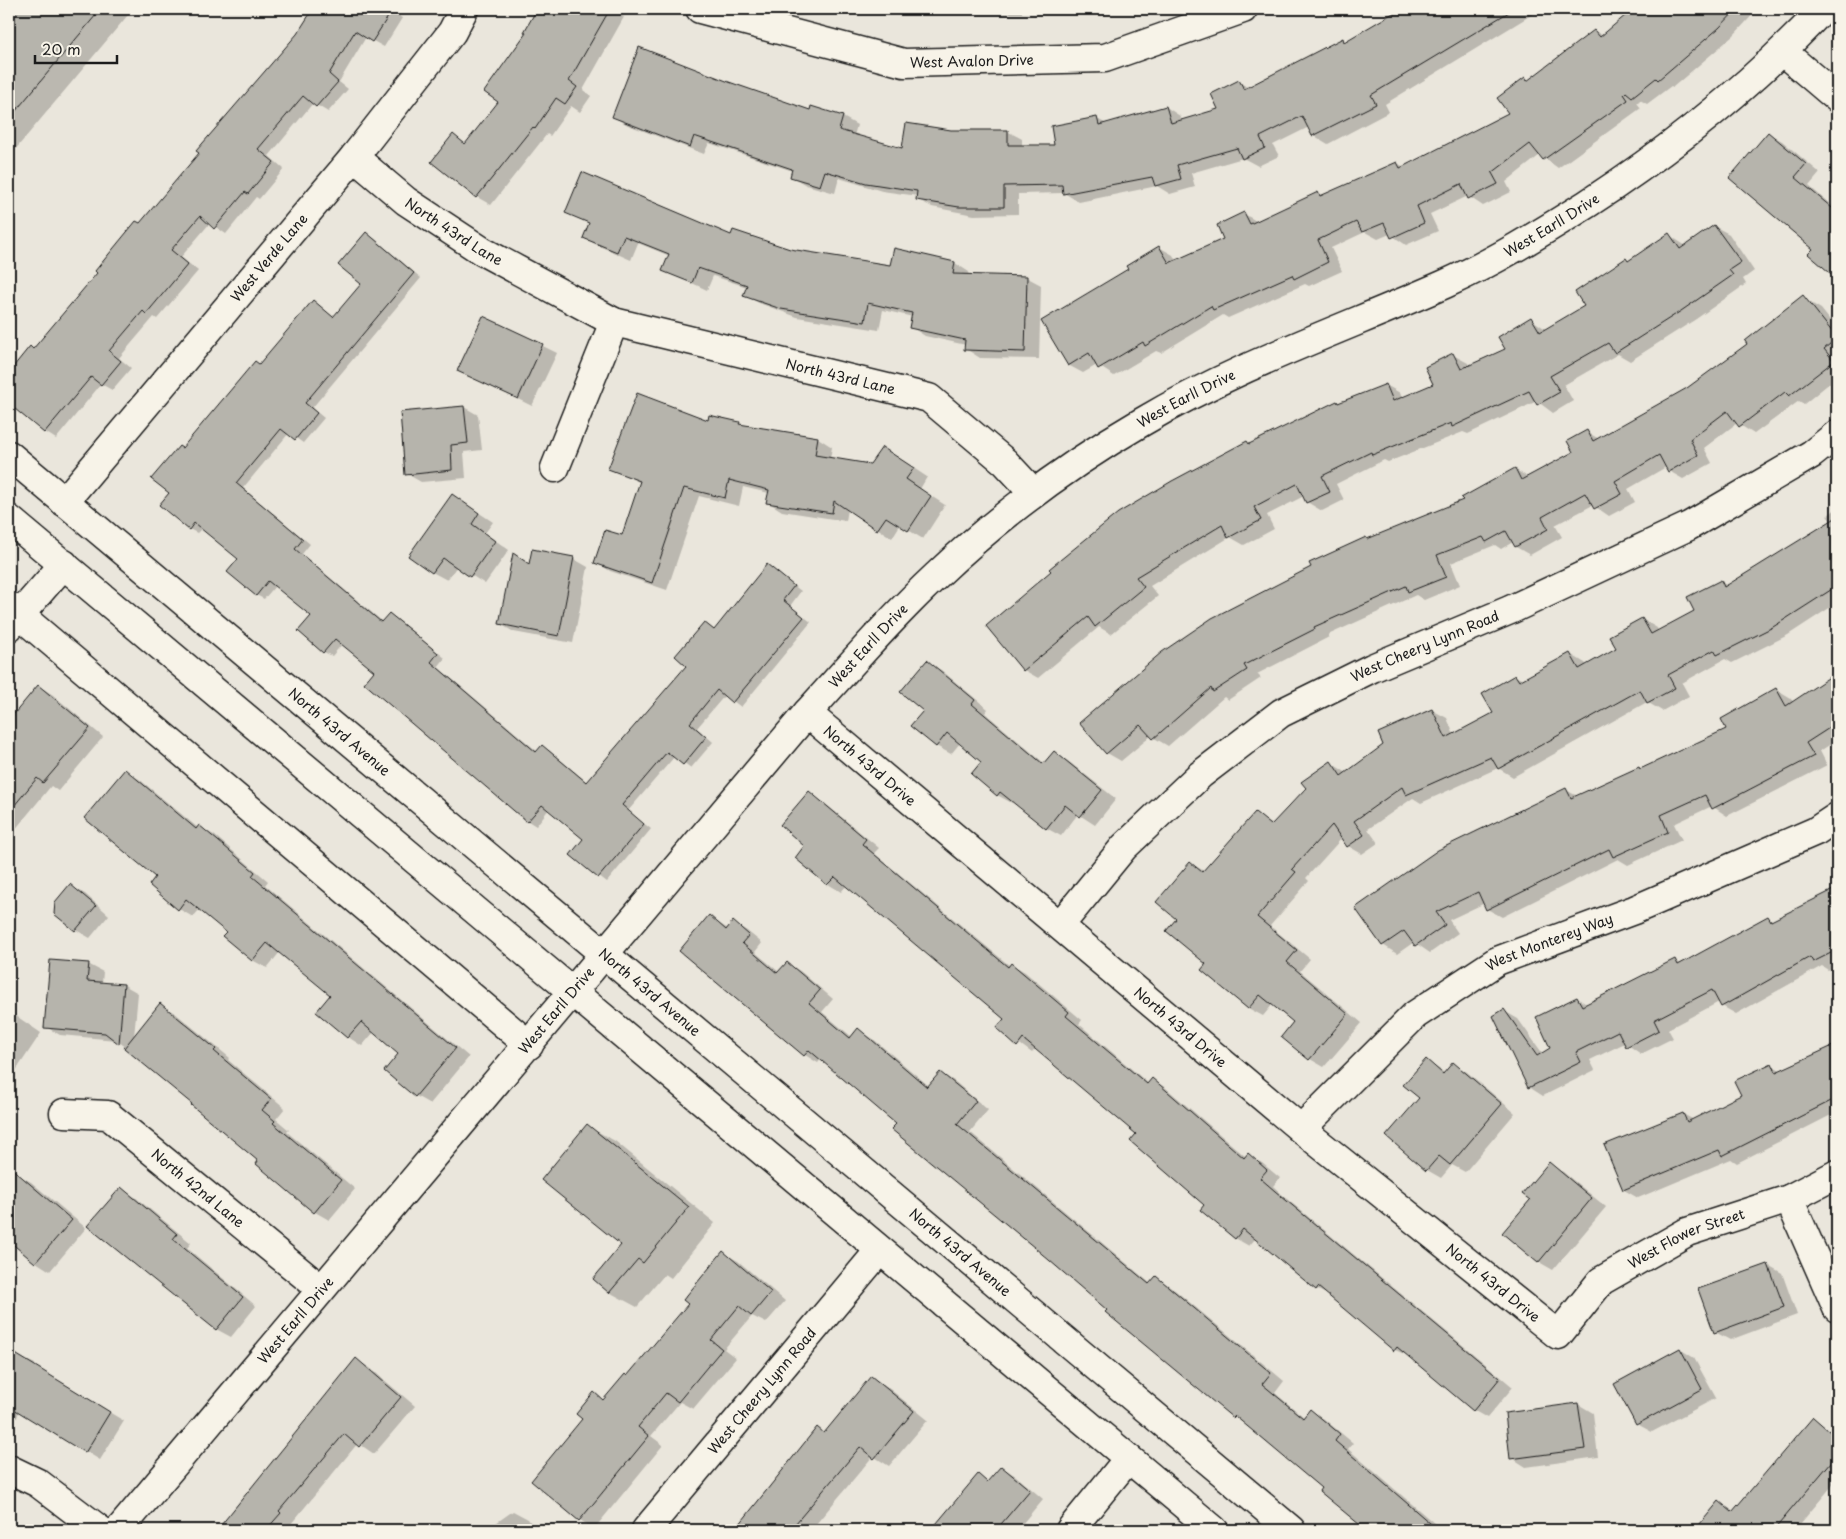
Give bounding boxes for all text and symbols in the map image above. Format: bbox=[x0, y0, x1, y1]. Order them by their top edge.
scale bar bbox=[35, 32, 118, 64]
text: 20 m bbox=[42, 37, 81, 60]
street label: West Avalon Drive bbox=[910, 49, 1034, 73]
street label: West Earll Drive bbox=[1500, 188, 1603, 262]
street label: North 43rd Lane bbox=[401, 192, 507, 270]
street label: West Verde Lane bbox=[225, 208, 313, 306]
street label: North 43rd Lane bbox=[784, 353, 898, 400]
street label: West Earll Drive bbox=[1133, 364, 1238, 433]
street label: West Earll Drive bbox=[823, 599, 912, 692]
street label: West Cheery Lynn Road bbox=[1347, 605, 1502, 687]
street label: North 43rd Avenue bbox=[284, 683, 395, 781]
street label: North 43rd Drive bbox=[819, 720, 921, 811]
street label: West Monterey Way bbox=[1481, 908, 1616, 976]
street label: North 43rd Avenue bbox=[594, 943, 706, 1041]
street label: West Earll Drive bbox=[513, 962, 599, 1058]
street label: North 43rd Drive bbox=[1130, 982, 1232, 1072]
street label: North 42nd Lane bbox=[147, 1143, 249, 1233]
street label: North 43rd Avenue bbox=[905, 1203, 1016, 1301]
street label: West Flower Street bbox=[1624, 1203, 1748, 1274]
street label: North 43rd Drive bbox=[1442, 1238, 1545, 1327]
street label: West Earll Drive bbox=[252, 1272, 338, 1368]
street label: West Cheery Lynn Road bbox=[702, 1323, 821, 1459]

